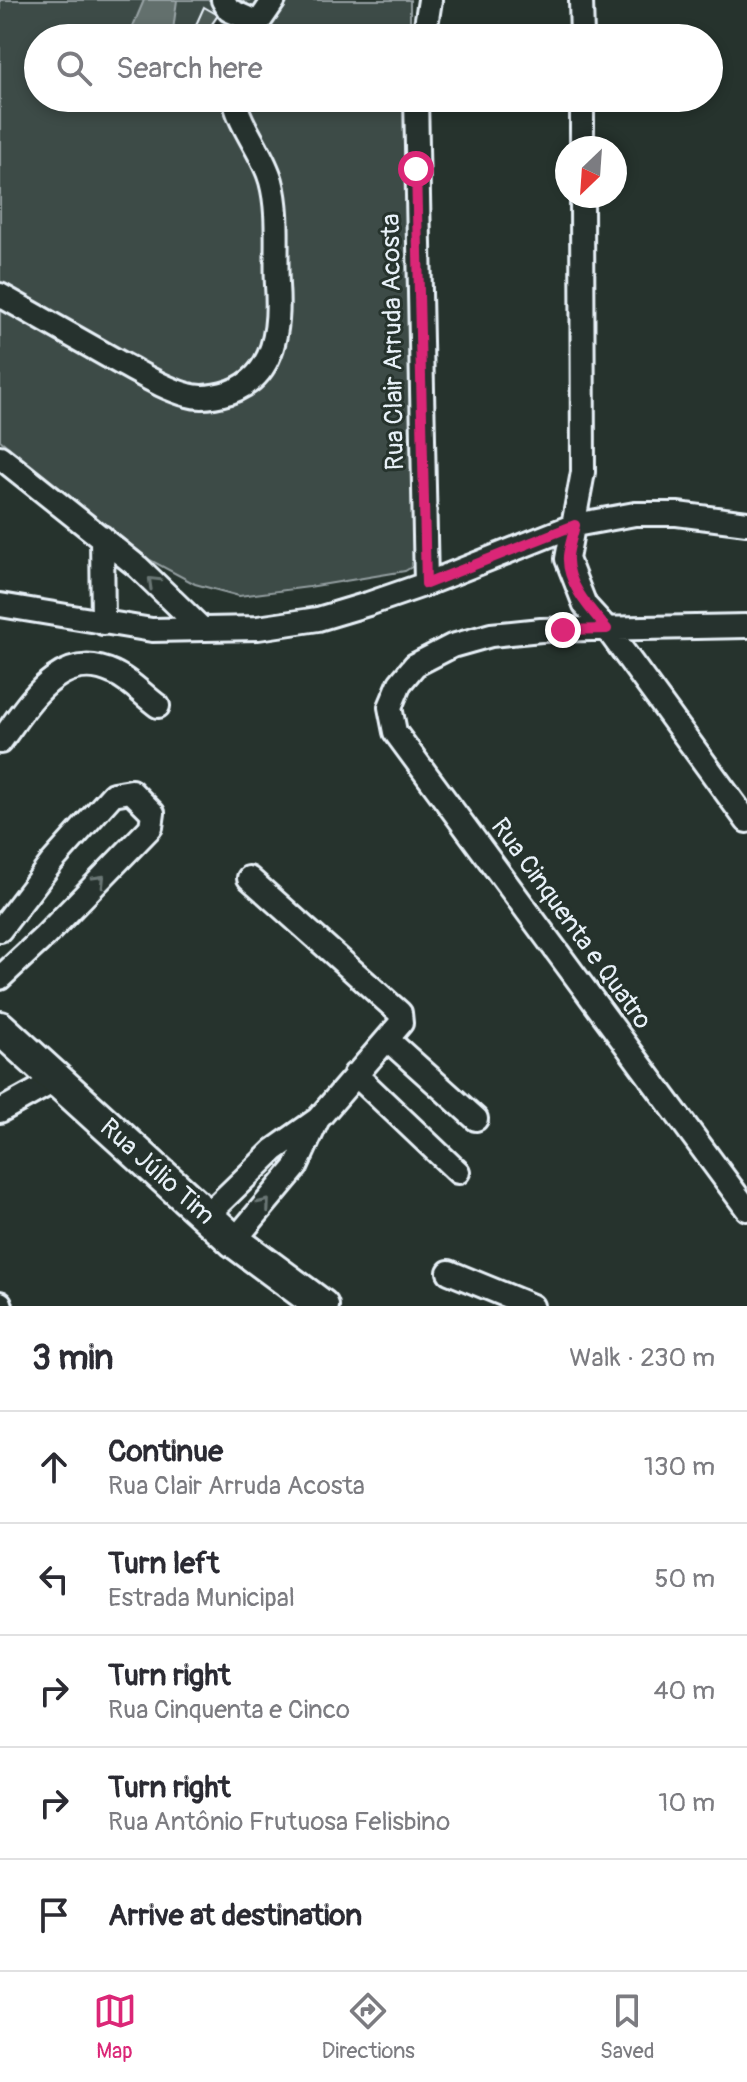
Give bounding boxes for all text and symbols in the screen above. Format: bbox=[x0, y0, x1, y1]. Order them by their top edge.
search box bbox=[24, 24, 723, 112]
icon: search bbox=[52, 46, 96, 90]
text: Search here bbox=[116, 50, 263, 87]
north arrow bbox=[555, 136, 627, 208]
route start bbox=[398, 151, 434, 187]
street label: Rua Clair Arruda Acosta bbox=[375, 213, 411, 471]
one-way arrow bbox=[148, 577, 162, 591]
route end bbox=[545, 612, 581, 648]
street label: Rua Cinquenta e Quatro bbox=[484, 812, 659, 1035]
one-way arrow bbox=[90, 875, 105, 889]
street label: Rua Júlio Tim bbox=[93, 1112, 221, 1232]
one-way arrow bbox=[255, 1199, 270, 1213]
text: 3 min bbox=[32, 1337, 114, 1380]
text: Walk · 230 m bbox=[569, 1342, 715, 1374]
text: Continue bbox=[108, 1433, 223, 1470]
icon: ahead bbox=[32, 1445, 76, 1489]
text: 130 m bbox=[644, 1451, 715, 1483]
text: Rua Clair Arruda Acosta bbox=[108, 1470, 365, 1502]
text: Turn left bbox=[108, 1545, 219, 1582]
icon: left bbox=[32, 1557, 76, 1601]
text: 50 m bbox=[654, 1563, 715, 1595]
text: Estrada Municipal bbox=[108, 1582, 295, 1614]
text: Turn right bbox=[108, 1657, 231, 1694]
icon: right bbox=[32, 1669, 76, 1713]
text: 40 m bbox=[653, 1675, 715, 1707]
text: Rua Cinquenta e Cinco bbox=[108, 1694, 350, 1726]
text: Turn right bbox=[108, 1769, 231, 1806]
icon: right bbox=[32, 1781, 76, 1825]
text: 10 m bbox=[658, 1787, 715, 1819]
text: Rua Antônio Frutuosa Felisbino bbox=[108, 1806, 450, 1838]
icon: arrive bbox=[32, 1893, 76, 1937]
text: Arrive at destination bbox=[108, 1897, 362, 1934]
tab: Map bbox=[93, 1989, 137, 2065]
tab: Directions bbox=[322, 1989, 415, 2065]
tab: Saved bbox=[600, 1989, 654, 2065]

